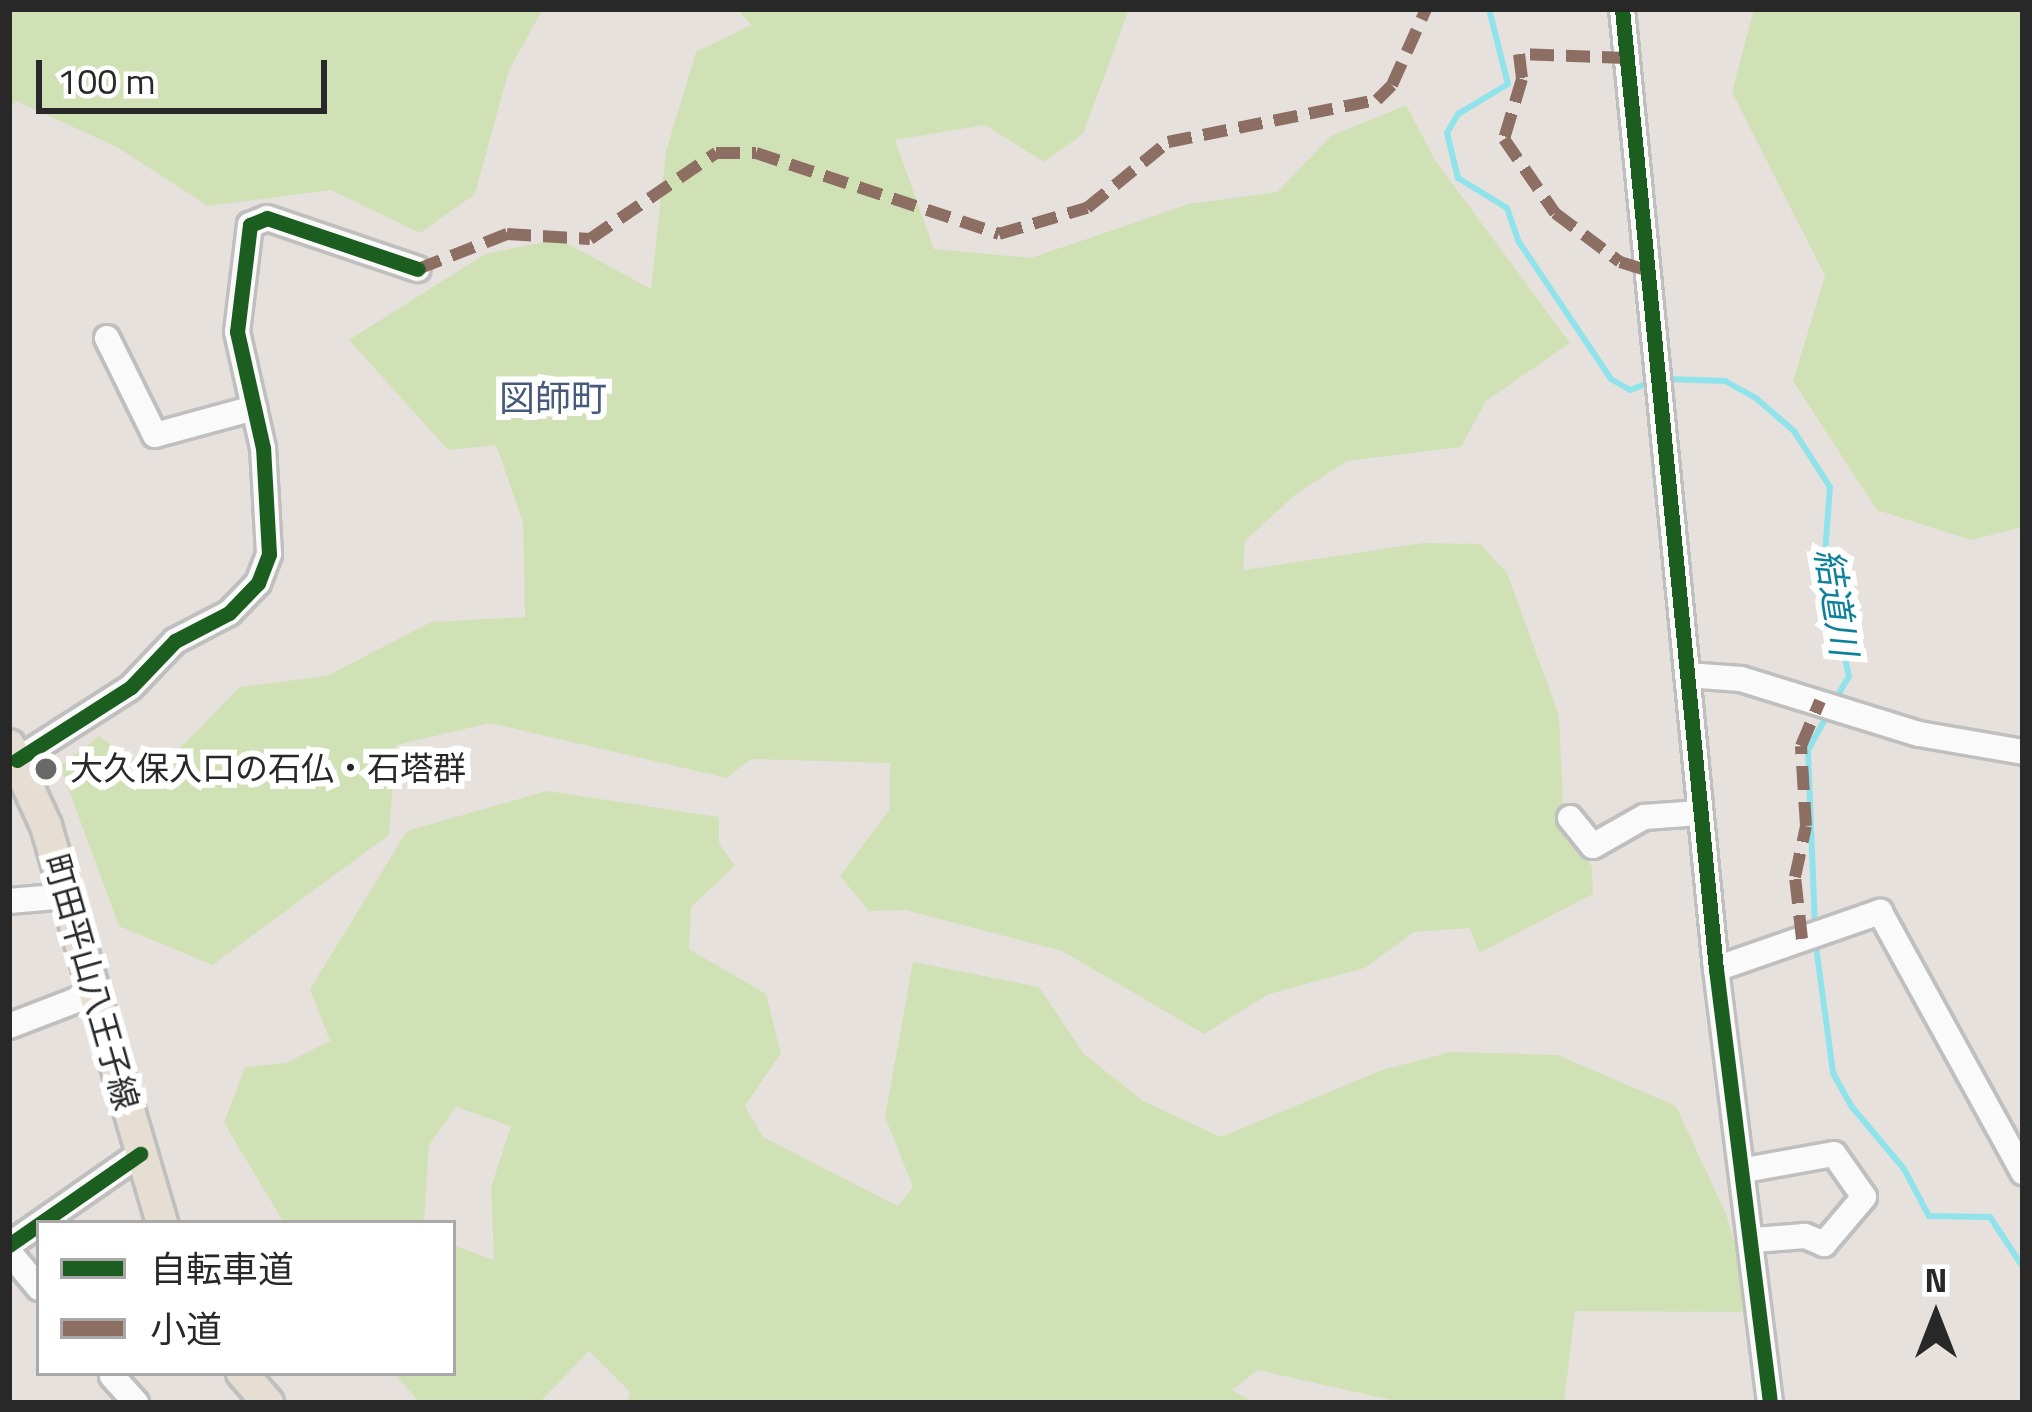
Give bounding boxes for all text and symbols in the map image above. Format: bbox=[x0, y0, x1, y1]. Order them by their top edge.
scale bar bbox=[42, 36, 333, 110]
text: 100 m bbox=[57, 53, 156, 108]
district label: 図師町 bbox=[499, 376, 607, 420]
water label: 結道川 bbox=[1807, 545, 1867, 659]
place label: 大久保入口の石仏・石塔群 bbox=[70, 749, 466, 789]
marker: 大久保入口の石仏・石塔群 bbox=[33, 756, 59, 782]
street label: 町田平山八王子線 bbox=[36, 850, 146, 1114]
legend bbox=[36, 1220, 456, 1376]
text: 自転車道 bbox=[150, 1241, 294, 1296]
text: N bbox=[1925, 1255, 1947, 1305]
north arrow bbox=[1876, 1256, 1996, 1376]
text: 小道 bbox=[150, 1301, 222, 1356]

